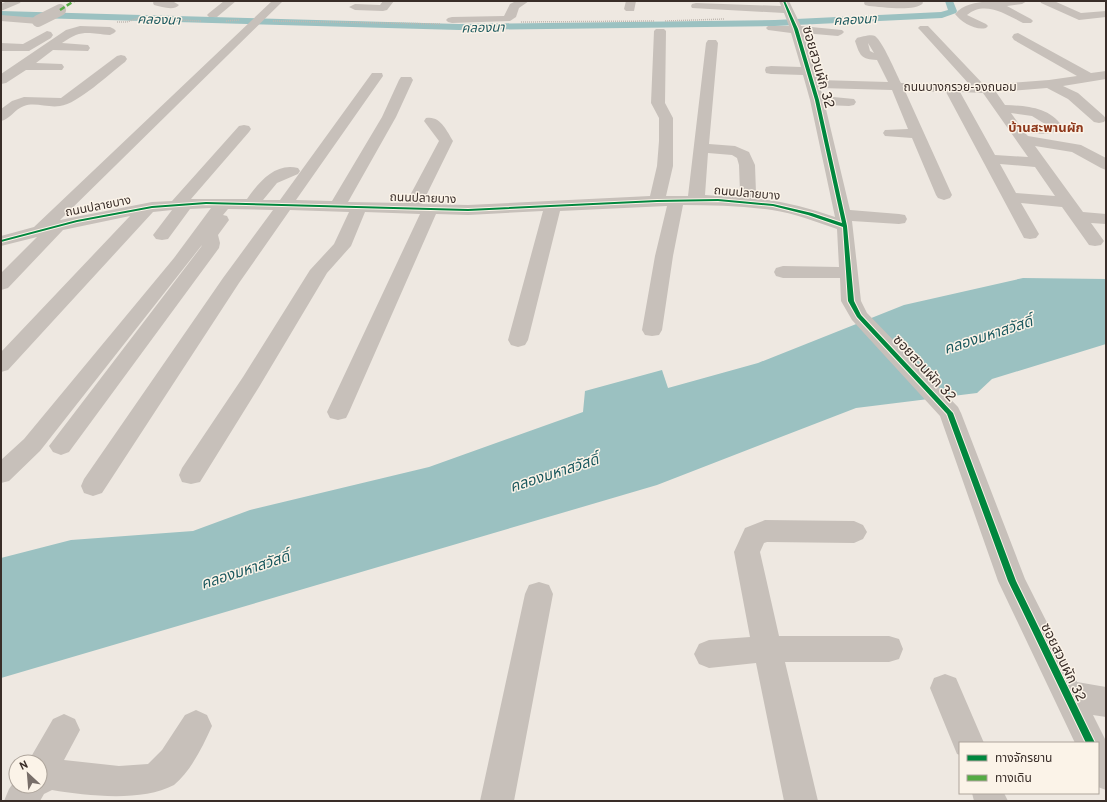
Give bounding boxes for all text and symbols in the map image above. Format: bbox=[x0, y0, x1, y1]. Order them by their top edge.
water label: คลองนา bbox=[137, 12, 181, 30]
water label: คลองนา bbox=[833, 12, 878, 30]
water label: คลองนา bbox=[461, 21, 505, 37]
street label: ซอยสวนผัก 32 bbox=[798, 24, 837, 111]
street label: ถนนบางกรวย-จงถนอม bbox=[903, 80, 1017, 96]
district label: บ้านสะพานผัก bbox=[1008, 121, 1084, 137]
street label: ถนนปลายบาง bbox=[713, 183, 781, 205]
street label: ถนนปลายบาง bbox=[389, 190, 457, 208]
street label: ถนนปลายบาง bbox=[64, 193, 132, 221]
water label: คลองมหาสวัสดิ์ bbox=[941, 311, 1039, 360]
street label: ซอยสวนผัก 32 bbox=[889, 332, 959, 406]
water label: คลองมหาสวัสดิ์ bbox=[507, 449, 605, 498]
water label: คลองมหาสวัสดิ์ bbox=[198, 546, 296, 595]
street label: ซอยสวนผัก 32 bbox=[1036, 621, 1089, 705]
legend bbox=[959, 742, 1099, 794]
text: ทางจักรยาน bbox=[995, 751, 1052, 767]
north arrow bbox=[8, 754, 48, 794]
text: N bbox=[17, 758, 31, 774]
text: ทางเดิน bbox=[995, 771, 1032, 787]

